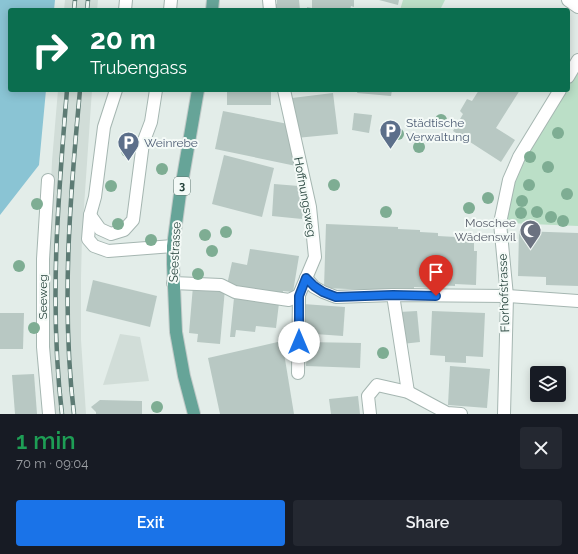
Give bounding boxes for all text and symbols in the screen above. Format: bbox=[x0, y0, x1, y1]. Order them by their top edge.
text: 20 m bbox=[90, 23, 156, 56]
icon: right bbox=[24, 24, 76, 76]
text: Trubengass bbox=[90, 57, 187, 78]
place label: Städtische Verwaltung bbox=[406, 116, 470, 144]
parking icon: Städtische Verwaltung bbox=[378, 117, 404, 150]
parking icon: Weinrebe bbox=[115, 130, 141, 163]
place label: Weinrebe bbox=[144, 136, 198, 150]
street label: Hoffnungsweg bbox=[291, 156, 319, 238]
road number: 3 bbox=[174, 177, 190, 195]
place label: Moschee Wädenswil bbox=[455, 216, 517, 244]
mosque icon: Moschee Wädenswil bbox=[518, 217, 544, 250]
street label: Seestrasse bbox=[166, 221, 184, 283]
street label: Florhofstrasse bbox=[496, 253, 512, 333]
pin bbox=[419, 255, 453, 296]
icon: arrive bbox=[425, 261, 447, 283]
street label: Seeweg bbox=[36, 274, 50, 320]
position arrow bbox=[278, 321, 320, 363]
map controls bbox=[530, 366, 566, 402]
button: layers bbox=[530, 366, 566, 402]
text: 1 min bbox=[16, 426, 76, 455]
button: close bbox=[520, 427, 562, 469]
text: 70 m · 09:04 bbox=[16, 456, 88, 471]
button: Exit bbox=[16, 500, 285, 546]
button: Share bbox=[293, 500, 562, 546]

